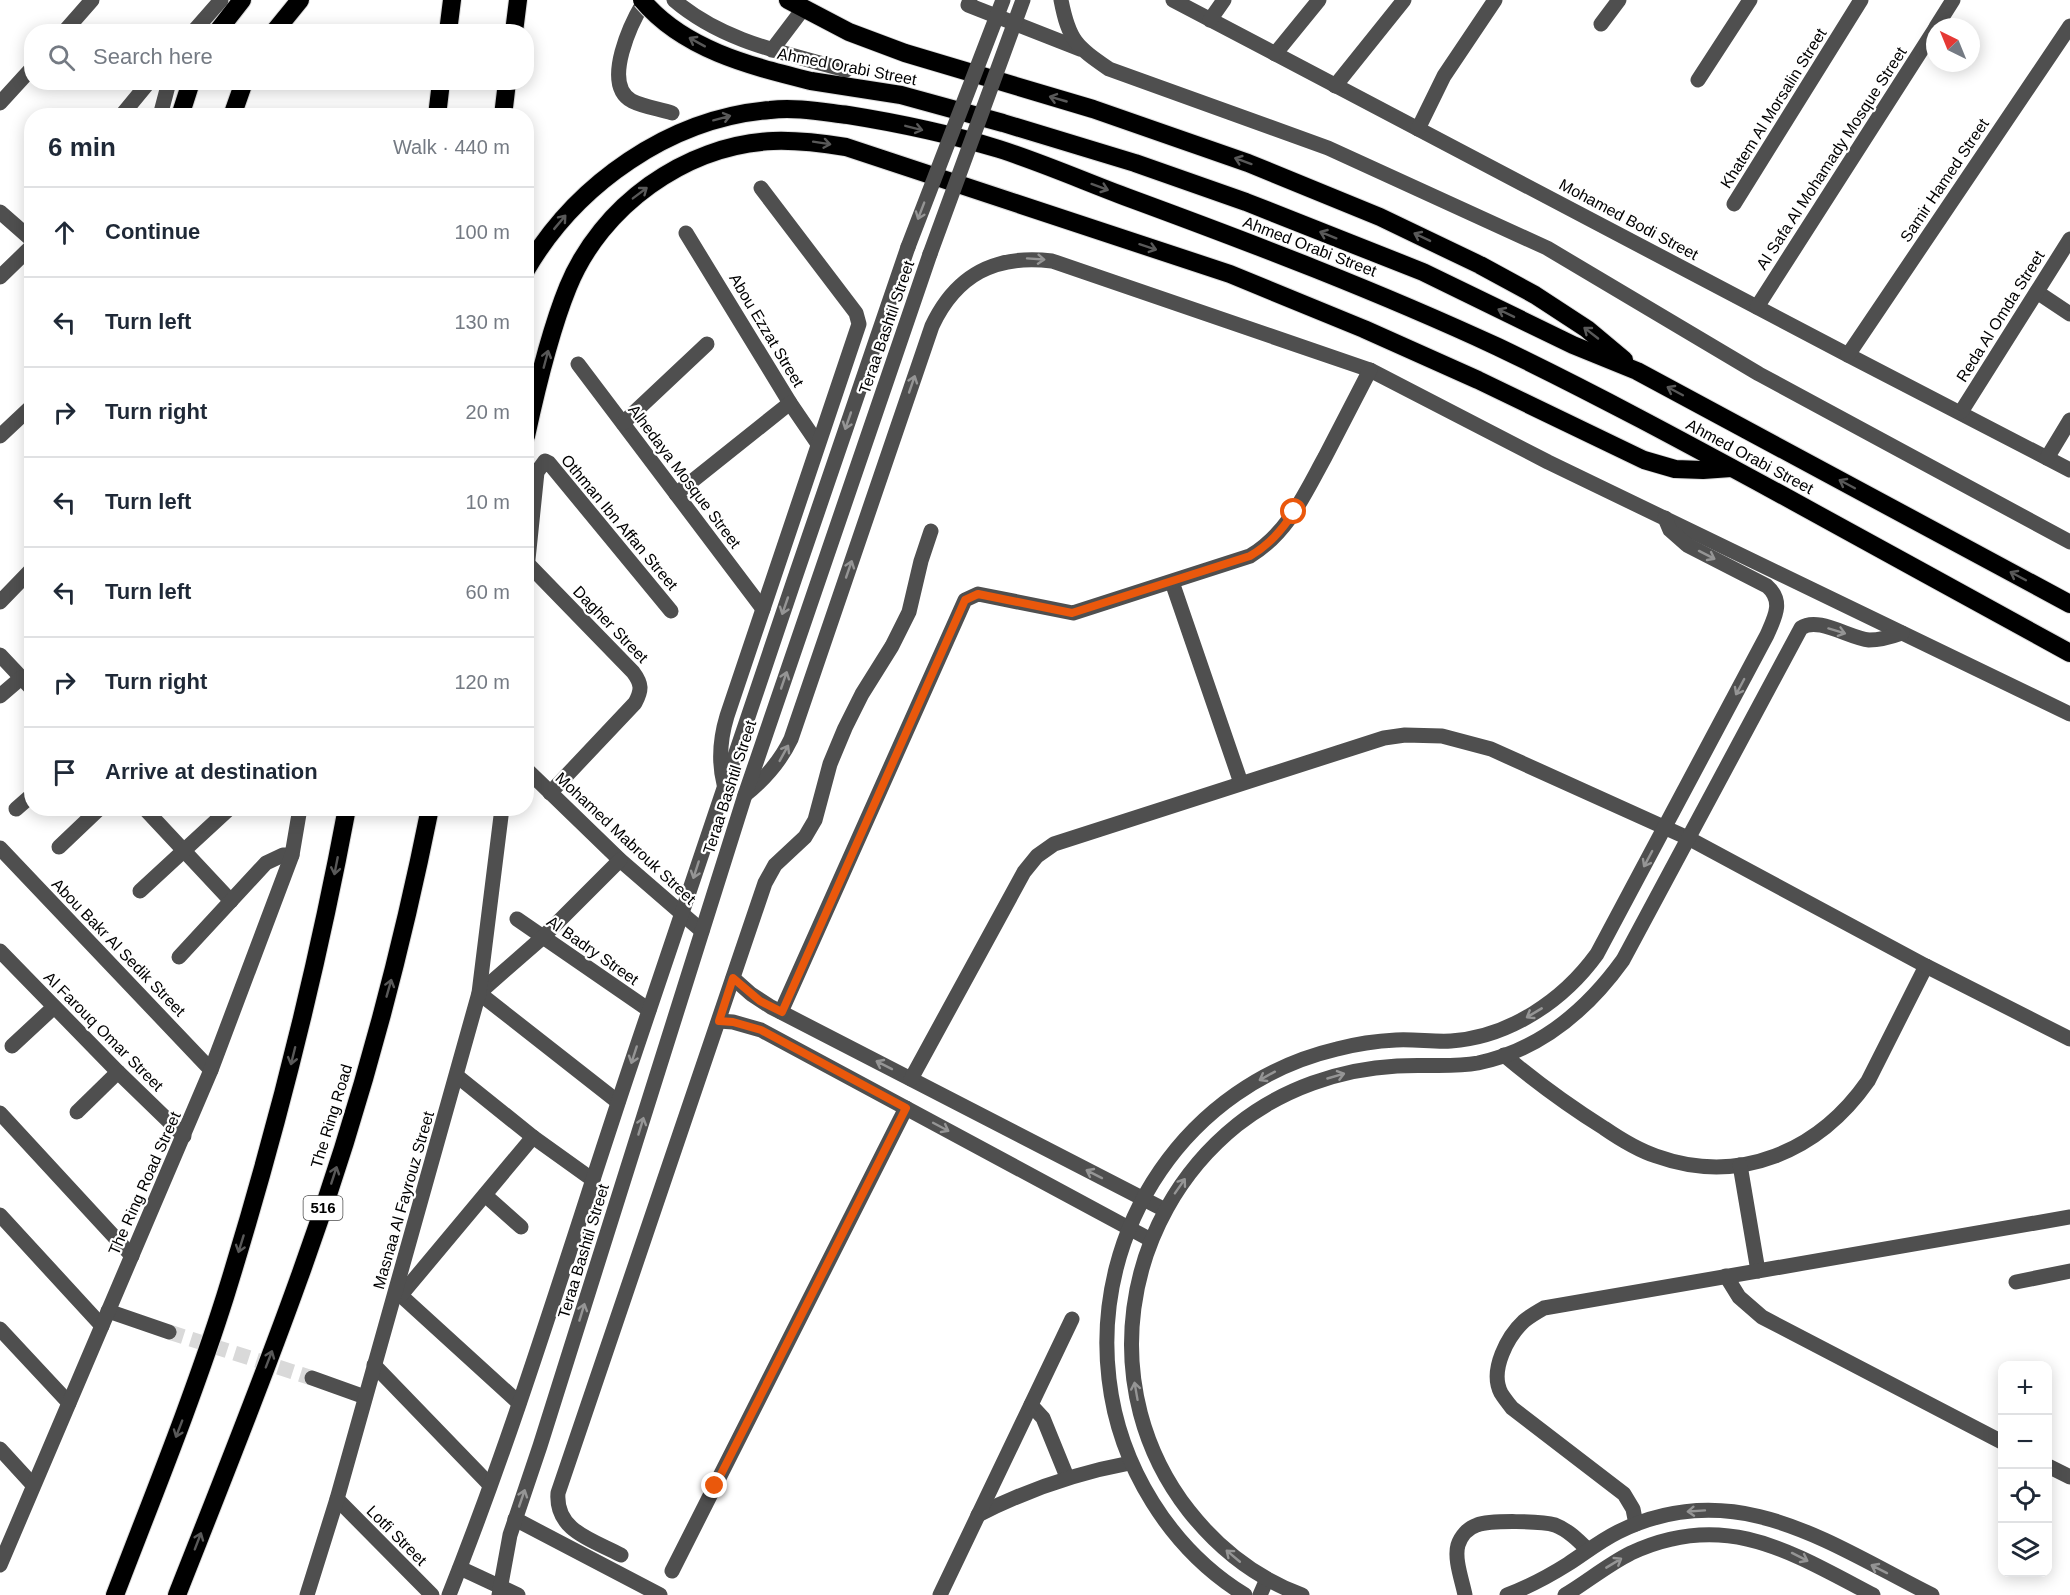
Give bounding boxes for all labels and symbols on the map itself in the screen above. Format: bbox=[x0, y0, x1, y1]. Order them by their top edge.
north arrow bbox=[1926, 18, 1980, 72]
street label: Khatem Al Morsalin Street bbox=[1717, 25, 1830, 191]
one-way arrow bbox=[688, 36, 706, 47]
street label: Al Safa Al Mohamady Mosque Street bbox=[1753, 44, 1910, 273]
street label: Ahmed Orabi Street bbox=[776, 45, 918, 88]
one-way arrow bbox=[1049, 93, 1068, 104]
one-way arrow bbox=[712, 112, 731, 123]
street label: Samir Hamed Street bbox=[1897, 115, 1992, 245]
one-way arrow bbox=[904, 122, 923, 134]
one-way arrow bbox=[812, 138, 832, 149]
one-way arrow bbox=[1234, 155, 1253, 166]
street label: Mohamed Bodi Street bbox=[1556, 176, 1702, 264]
one-way arrow bbox=[1090, 182, 1109, 193]
one-way arrow bbox=[632, 187, 648, 200]
one-way arrow bbox=[915, 202, 926, 220]
street label: Ahmed Orabi Street bbox=[1241, 213, 1379, 280]
one-way arrow bbox=[553, 215, 567, 230]
one-way arrow bbox=[1319, 229, 1338, 240]
one-way arrow bbox=[1414, 231, 1432, 243]
one-way arrow bbox=[1138, 242, 1157, 253]
street label: Reda Al Omda Street bbox=[1953, 247, 2048, 385]
one-way arrow bbox=[1026, 254, 1046, 265]
street label: Teraa Bashtil Street bbox=[856, 258, 917, 396]
street label: Abou Ezzat Street bbox=[726, 271, 807, 390]
one-way arrow bbox=[1498, 306, 1516, 318]
one-way arrow bbox=[1584, 327, 1600, 340]
one-way arrow bbox=[540, 350, 552, 369]
one-way arrow bbox=[907, 375, 918, 394]
one-way arrow bbox=[1667, 385, 1684, 397]
street label: Alhedaya Mosque Street bbox=[625, 401, 744, 552]
one-way arrow bbox=[842, 411, 853, 430]
street label: Ahmed Orabi Street bbox=[1683, 416, 1817, 497]
street label: Othman Ibn Affan Street bbox=[558, 451, 682, 594]
one-way arrow bbox=[1839, 478, 1856, 490]
route start bbox=[1280, 498, 1306, 524]
one-way arrow bbox=[1698, 550, 1716, 562]
one-way arrow bbox=[845, 560, 856, 579]
one-way arrow bbox=[2010, 570, 2028, 581]
street label: Dagher Street bbox=[570, 583, 652, 666]
one-way arrow bbox=[779, 596, 790, 615]
one-way arrow bbox=[1827, 626, 1846, 637]
one-way arrow bbox=[779, 672, 790, 690]
one-way arrow bbox=[1734, 677, 1745, 695]
street label: Teraa Bashtil Street bbox=[700, 718, 759, 856]
one-way arrow bbox=[779, 744, 790, 762]
street label: Mohamed Mabrouk Street bbox=[552, 769, 700, 908]
one-way arrow bbox=[1642, 850, 1654, 867]
one-way arrow bbox=[330, 856, 341, 875]
one-way arrow bbox=[689, 860, 700, 879]
street label: Abou Bakr Al Sedik Street bbox=[49, 875, 189, 1020]
street label: Al Badry Street bbox=[544, 913, 642, 989]
street label: Al Farouq Omar Street bbox=[41, 968, 167, 1095]
one-way arrow bbox=[384, 979, 395, 998]
one-way arrow bbox=[1526, 1007, 1543, 1019]
one-way arrow bbox=[628, 1045, 639, 1064]
one-way arrow bbox=[287, 1046, 299, 1065]
one-way arrow bbox=[875, 1059, 893, 1070]
street label: The Ring Road bbox=[308, 1062, 355, 1170]
one-way arrow bbox=[1326, 1069, 1345, 1081]
one-way arrow bbox=[1258, 1071, 1276, 1082]
street label: The Ring Road Street bbox=[105, 1109, 184, 1257]
street label: Masnaa Al Fayrouz Street bbox=[370, 1109, 437, 1291]
one-way arrow bbox=[636, 1117, 647, 1136]
one-way arrow bbox=[931, 1122, 949, 1133]
one-way arrow bbox=[329, 1166, 340, 1185]
one-way arrow bbox=[1086, 1167, 1104, 1179]
one-way arrow bbox=[1174, 1178, 1186, 1195]
street label: Teraa Bashtil Street bbox=[555, 1181, 612, 1320]
road number: 516 bbox=[304, 1196, 342, 1220]
one-way arrow bbox=[235, 1234, 246, 1253]
one-way arrow bbox=[577, 1303, 588, 1322]
one-way arrow bbox=[264, 1350, 275, 1369]
one-way arrow bbox=[1130, 1382, 1141, 1402]
one-way arrow bbox=[173, 1419, 184, 1438]
route end bbox=[701, 1472, 727, 1498]
one-way arrow bbox=[518, 1489, 529, 1508]
street label: Lotfi Street bbox=[363, 1502, 430, 1569]
one-way arrow bbox=[1687, 1506, 1707, 1517]
one-way arrow bbox=[194, 1532, 205, 1550]
one-way arrow bbox=[1225, 1549, 1241, 1562]
one-way arrow bbox=[1790, 1552, 1808, 1563]
one-way arrow bbox=[1605, 1557, 1622, 1569]
one-way arrow bbox=[1871, 1562, 1889, 1574]

